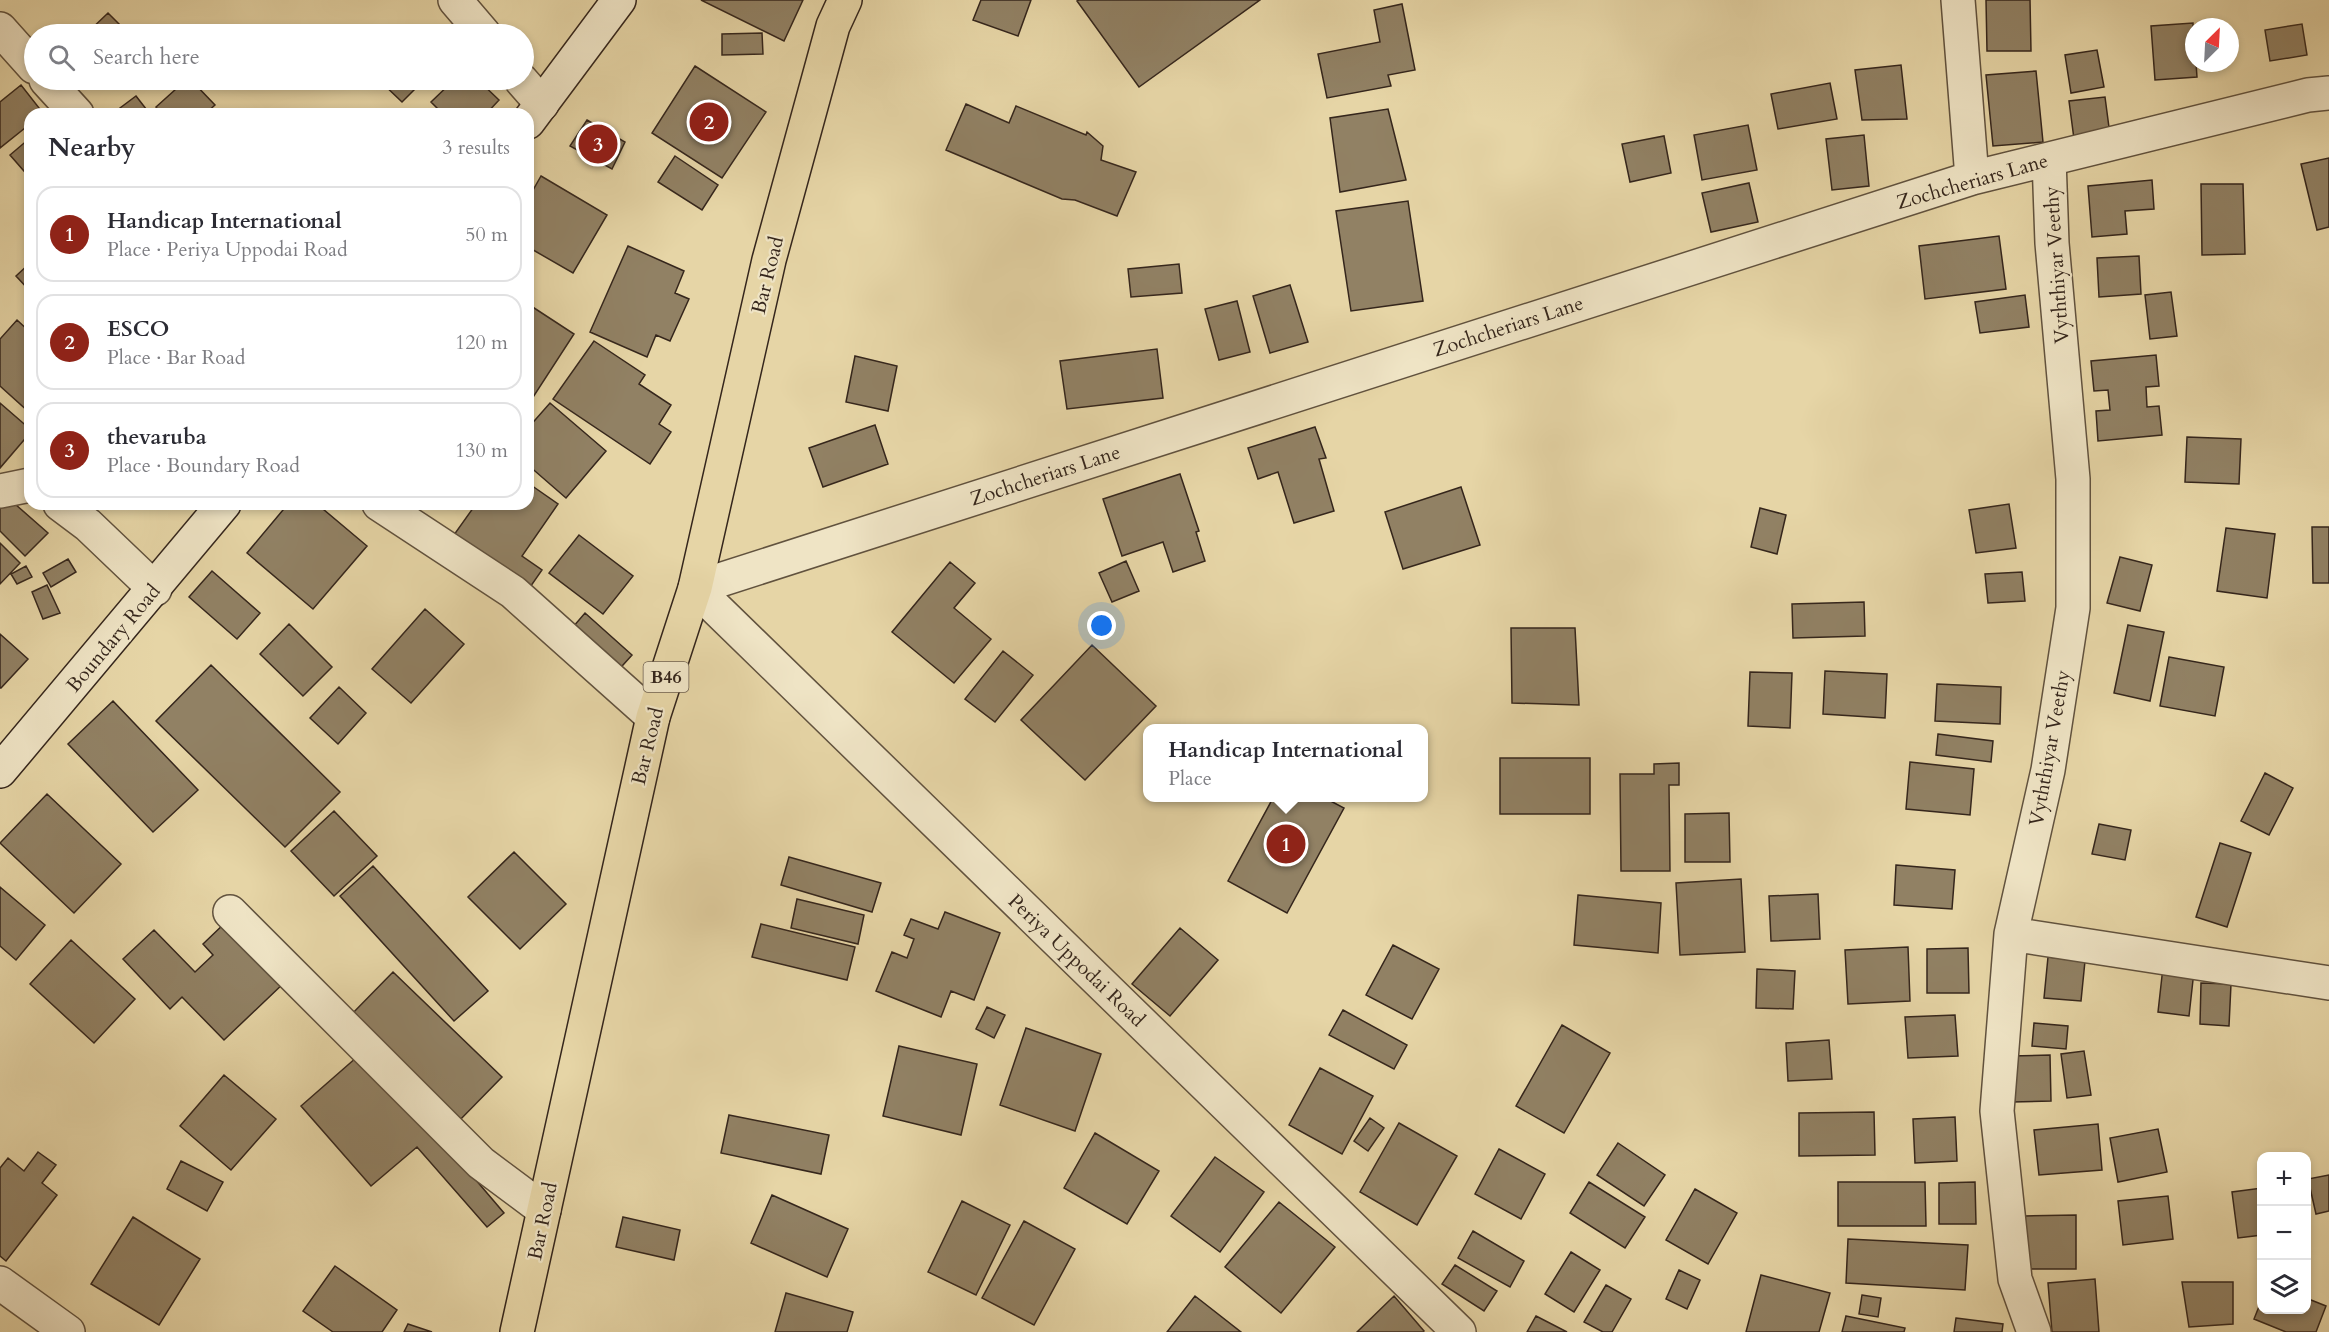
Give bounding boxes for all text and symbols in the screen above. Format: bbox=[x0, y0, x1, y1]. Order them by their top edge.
north arrow bbox=[2185, 18, 2239, 72]
search box bbox=[24, 24, 534, 90]
icon: search bbox=[45, 41, 78, 74]
text: Search here bbox=[93, 42, 200, 72]
pin: 2 bbox=[690, 100, 728, 144]
pin: 3 bbox=[578, 122, 618, 166]
text: Nearby bbox=[48, 130, 136, 165]
text: 3 results bbox=[442, 134, 510, 161]
street label: Zochcheriars Lane bbox=[1893, 147, 2051, 216]
street label: Vyththiyar Veethy bbox=[2037, 185, 2075, 345]
text: Handicap International bbox=[107, 206, 342, 236]
text: 1 bbox=[64, 221, 75, 248]
text: 50 m bbox=[465, 221, 508, 248]
street label: Bar Road bbox=[745, 233, 790, 317]
text: Place · Periya Uppodai Road bbox=[107, 236, 348, 263]
street label: Zochcheriars Lane bbox=[1430, 289, 1587, 363]
text: ESCO bbox=[107, 314, 169, 344]
text: 2 bbox=[64, 329, 75, 356]
text: 120 m bbox=[455, 329, 508, 356]
text: Place · Bar Road bbox=[107, 344, 245, 371]
text: thevaruba bbox=[107, 422, 207, 452]
text: 3 bbox=[64, 437, 75, 464]
text: 130 m bbox=[455, 437, 508, 464]
street label: Zochcheriars Lane bbox=[967, 438, 1124, 512]
text: Place · Boundary Road bbox=[107, 452, 300, 479]
street label: Boundary Road bbox=[60, 578, 167, 698]
your location bbox=[1087, 611, 1116, 640]
road number: B46 bbox=[644, 662, 688, 692]
street label: Vyththiyar Veethy bbox=[2022, 667, 2077, 828]
street label: Bar Road bbox=[625, 704, 670, 788]
popup bbox=[1143, 724, 1428, 802]
text: Handicap International bbox=[1168, 735, 1403, 765]
text: Place bbox=[1168, 765, 1212, 792]
pin: 1 bbox=[1266, 822, 1306, 866]
street label: Periya Uppodai Road bbox=[1002, 888, 1151, 1033]
map controls bbox=[2257, 1152, 2311, 1314]
button: + bbox=[2257, 1152, 2311, 1206]
street label: Bar Road bbox=[521, 1179, 564, 1262]
button: − bbox=[2257, 1206, 2311, 1260]
button: layers bbox=[2257, 1260, 2311, 1314]

